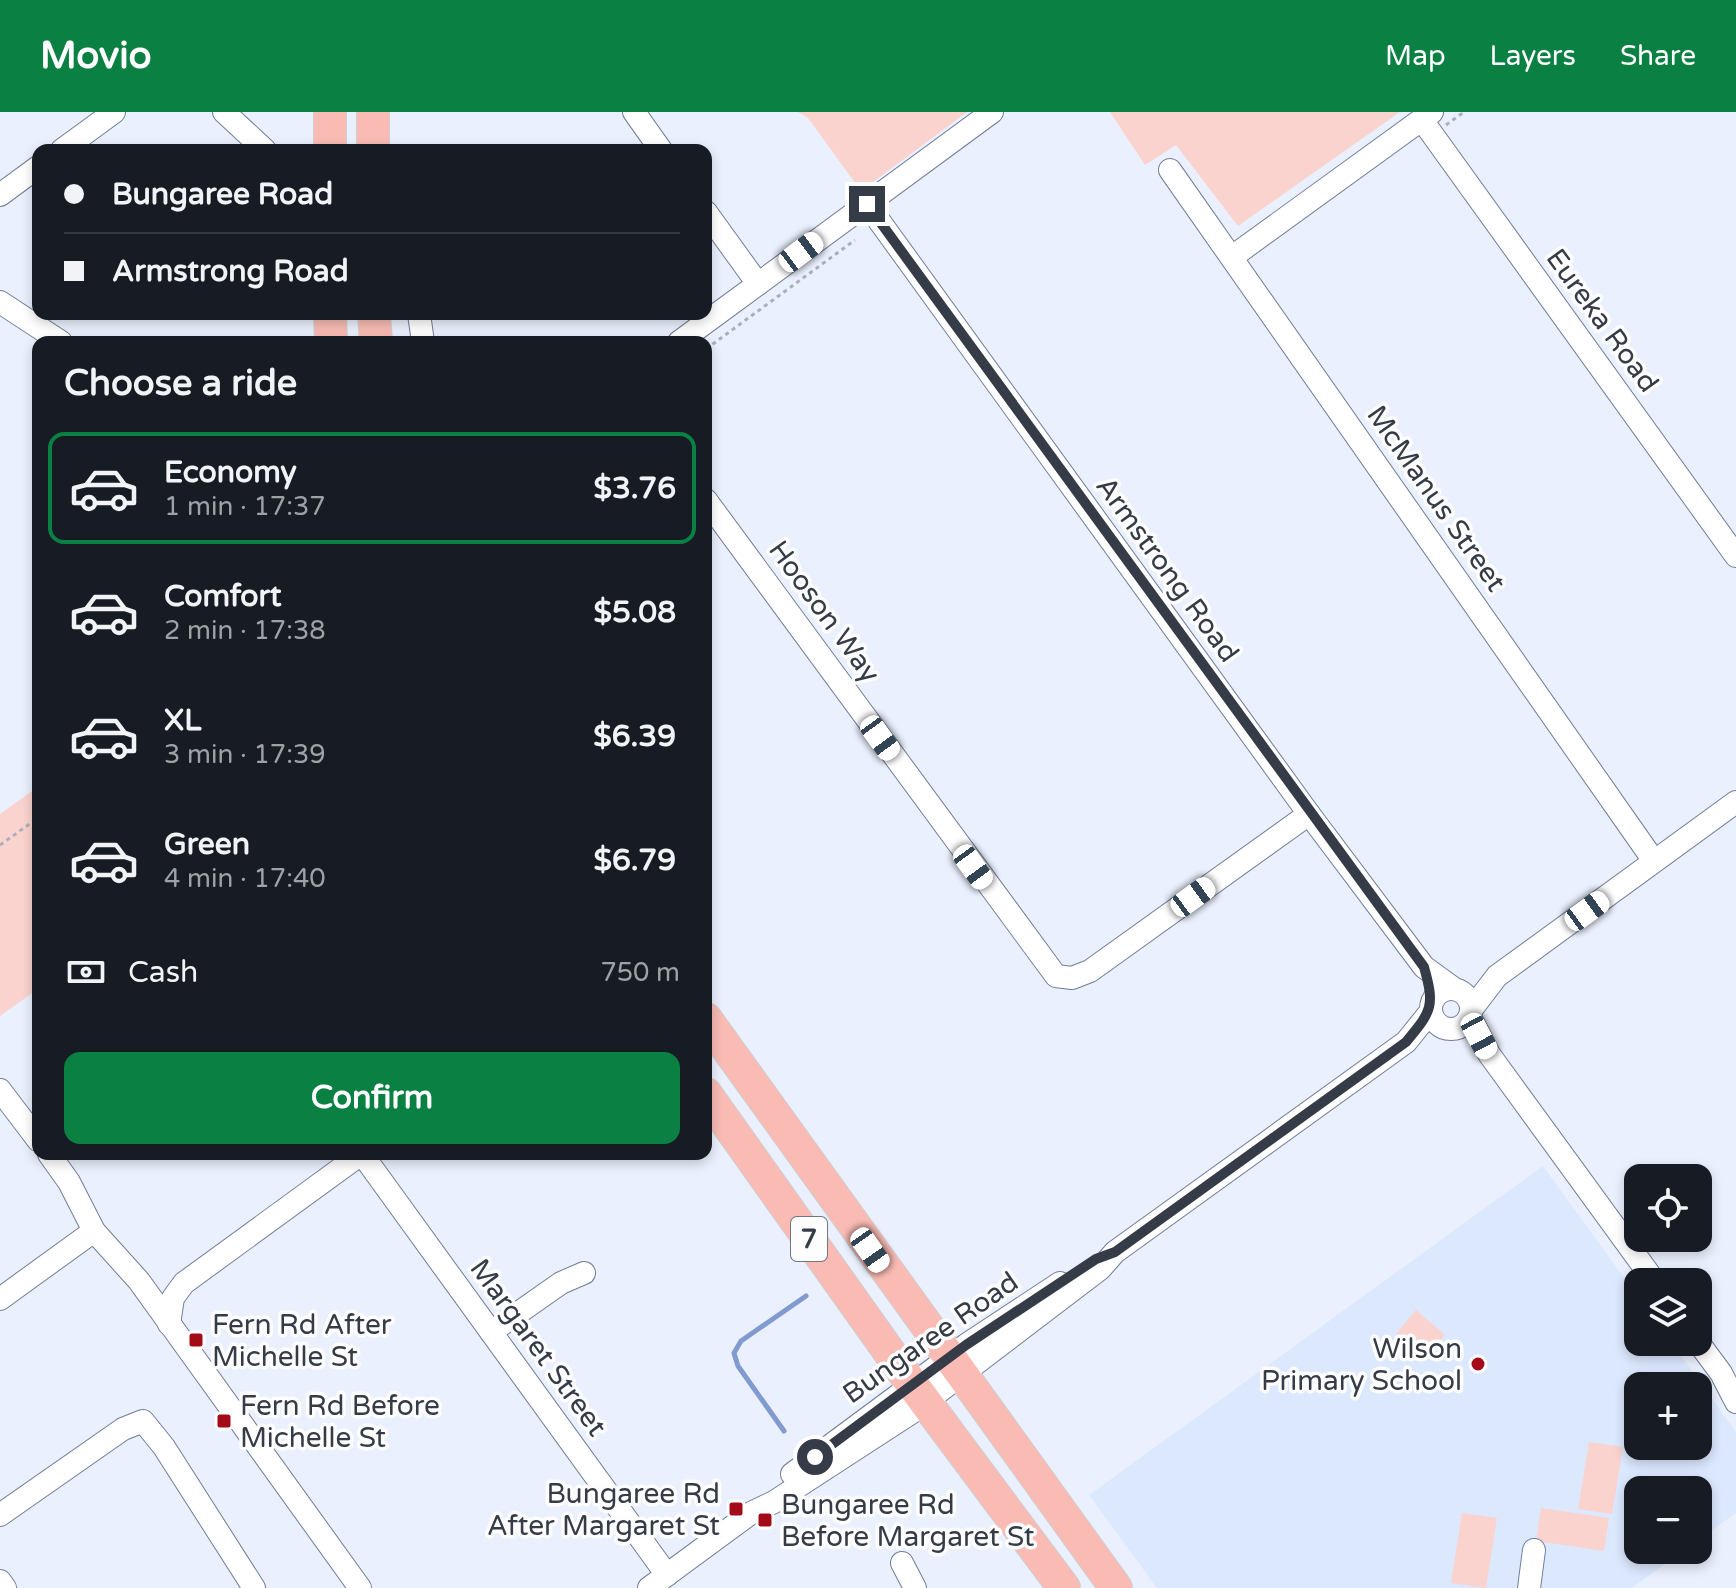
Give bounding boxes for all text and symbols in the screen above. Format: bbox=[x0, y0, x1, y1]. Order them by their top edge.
text: Movio bbox=[40, 33, 152, 79]
text: Map bbox=[1385, 39, 1446, 73]
text: Layers bbox=[1490, 39, 1576, 73]
text: Share bbox=[1620, 39, 1696, 73]
text: Bungaree Road bbox=[112, 176, 333, 213]
route end bbox=[849, 186, 885, 222]
car bbox=[775, 228, 827, 276]
street label: Eureka Road bbox=[1539, 242, 1666, 399]
text: Armstrong Road bbox=[112, 253, 349, 290]
text: Choose a ride bbox=[64, 362, 297, 405]
street label: McManus Street bbox=[1359, 399, 1513, 598]
icon: car bbox=[68, 452, 140, 524]
text: Economy bbox=[164, 454, 297, 491]
text: $3.76 bbox=[594, 470, 676, 507]
street label: Armstrong Road bbox=[1089, 470, 1246, 669]
text: 1 min · 17:37 bbox=[164, 491, 326, 522]
street label: Hooson Way bbox=[761, 534, 887, 689]
icon: car bbox=[68, 576, 140, 648]
text: Comfort bbox=[164, 578, 282, 615]
text: $5.08 bbox=[594, 594, 676, 631]
text: 2 min · 17:38 bbox=[164, 615, 326, 646]
icon: car bbox=[68, 700, 140, 772]
text: XL bbox=[164, 702, 201, 739]
car bbox=[856, 712, 904, 764]
text: $6.39 bbox=[593, 718, 676, 755]
text: 3 min · 17:39 bbox=[164, 739, 326, 770]
icon: car bbox=[68, 824, 140, 896]
text: Green bbox=[164, 826, 250, 863]
car bbox=[949, 841, 997, 893]
text: $6.79 bbox=[594, 842, 676, 879]
text: 4 min · 17:40 bbox=[164, 863, 326, 894]
car bbox=[1167, 873, 1219, 921]
car bbox=[1561, 887, 1613, 935]
icon: cash bbox=[64, 950, 108, 994]
text: Cash bbox=[128, 954, 198, 991]
text: 750 m bbox=[600, 957, 680, 988]
car bbox=[1457, 1009, 1501, 1063]
button: Confirm bbox=[64, 1052, 680, 1144]
map controls bbox=[1624, 1164, 1712, 1564]
button: locate bbox=[1624, 1164, 1712, 1252]
road number: 7 bbox=[791, 1217, 827, 1261]
car bbox=[846, 1223, 894, 1277]
street label: Margaret Street bbox=[463, 1252, 614, 1443]
street label: Bungaree Road bbox=[836, 1265, 1025, 1411]
button: layers bbox=[1624, 1268, 1712, 1356]
place label: Fern Rd After Michelle St bbox=[212, 1308, 392, 1374]
marker: Fern Rd After Michelle St bbox=[187, 1331, 205, 1349]
place label: Wilson Primary School bbox=[1261, 1332, 1462, 1398]
marker: Wilson Primary School bbox=[1469, 1355, 1487, 1373]
button: + bbox=[1624, 1372, 1712, 1460]
place label: Fern Rd Before Michelle St bbox=[240, 1389, 440, 1455]
marker: Fern Rd Before Michelle St bbox=[215, 1412, 233, 1430]
route start bbox=[797, 1439, 833, 1475]
button: − bbox=[1624, 1476, 1712, 1564]
place label: Bungaree Rd After Margaret St bbox=[487, 1477, 720, 1543]
place label: Bungaree Rd Before Margaret St bbox=[781, 1488, 1035, 1554]
marker: Bungaree Rd After Margaret St bbox=[727, 1500, 745, 1518]
marker: Bungaree Rd Before Margaret St bbox=[756, 1511, 774, 1529]

